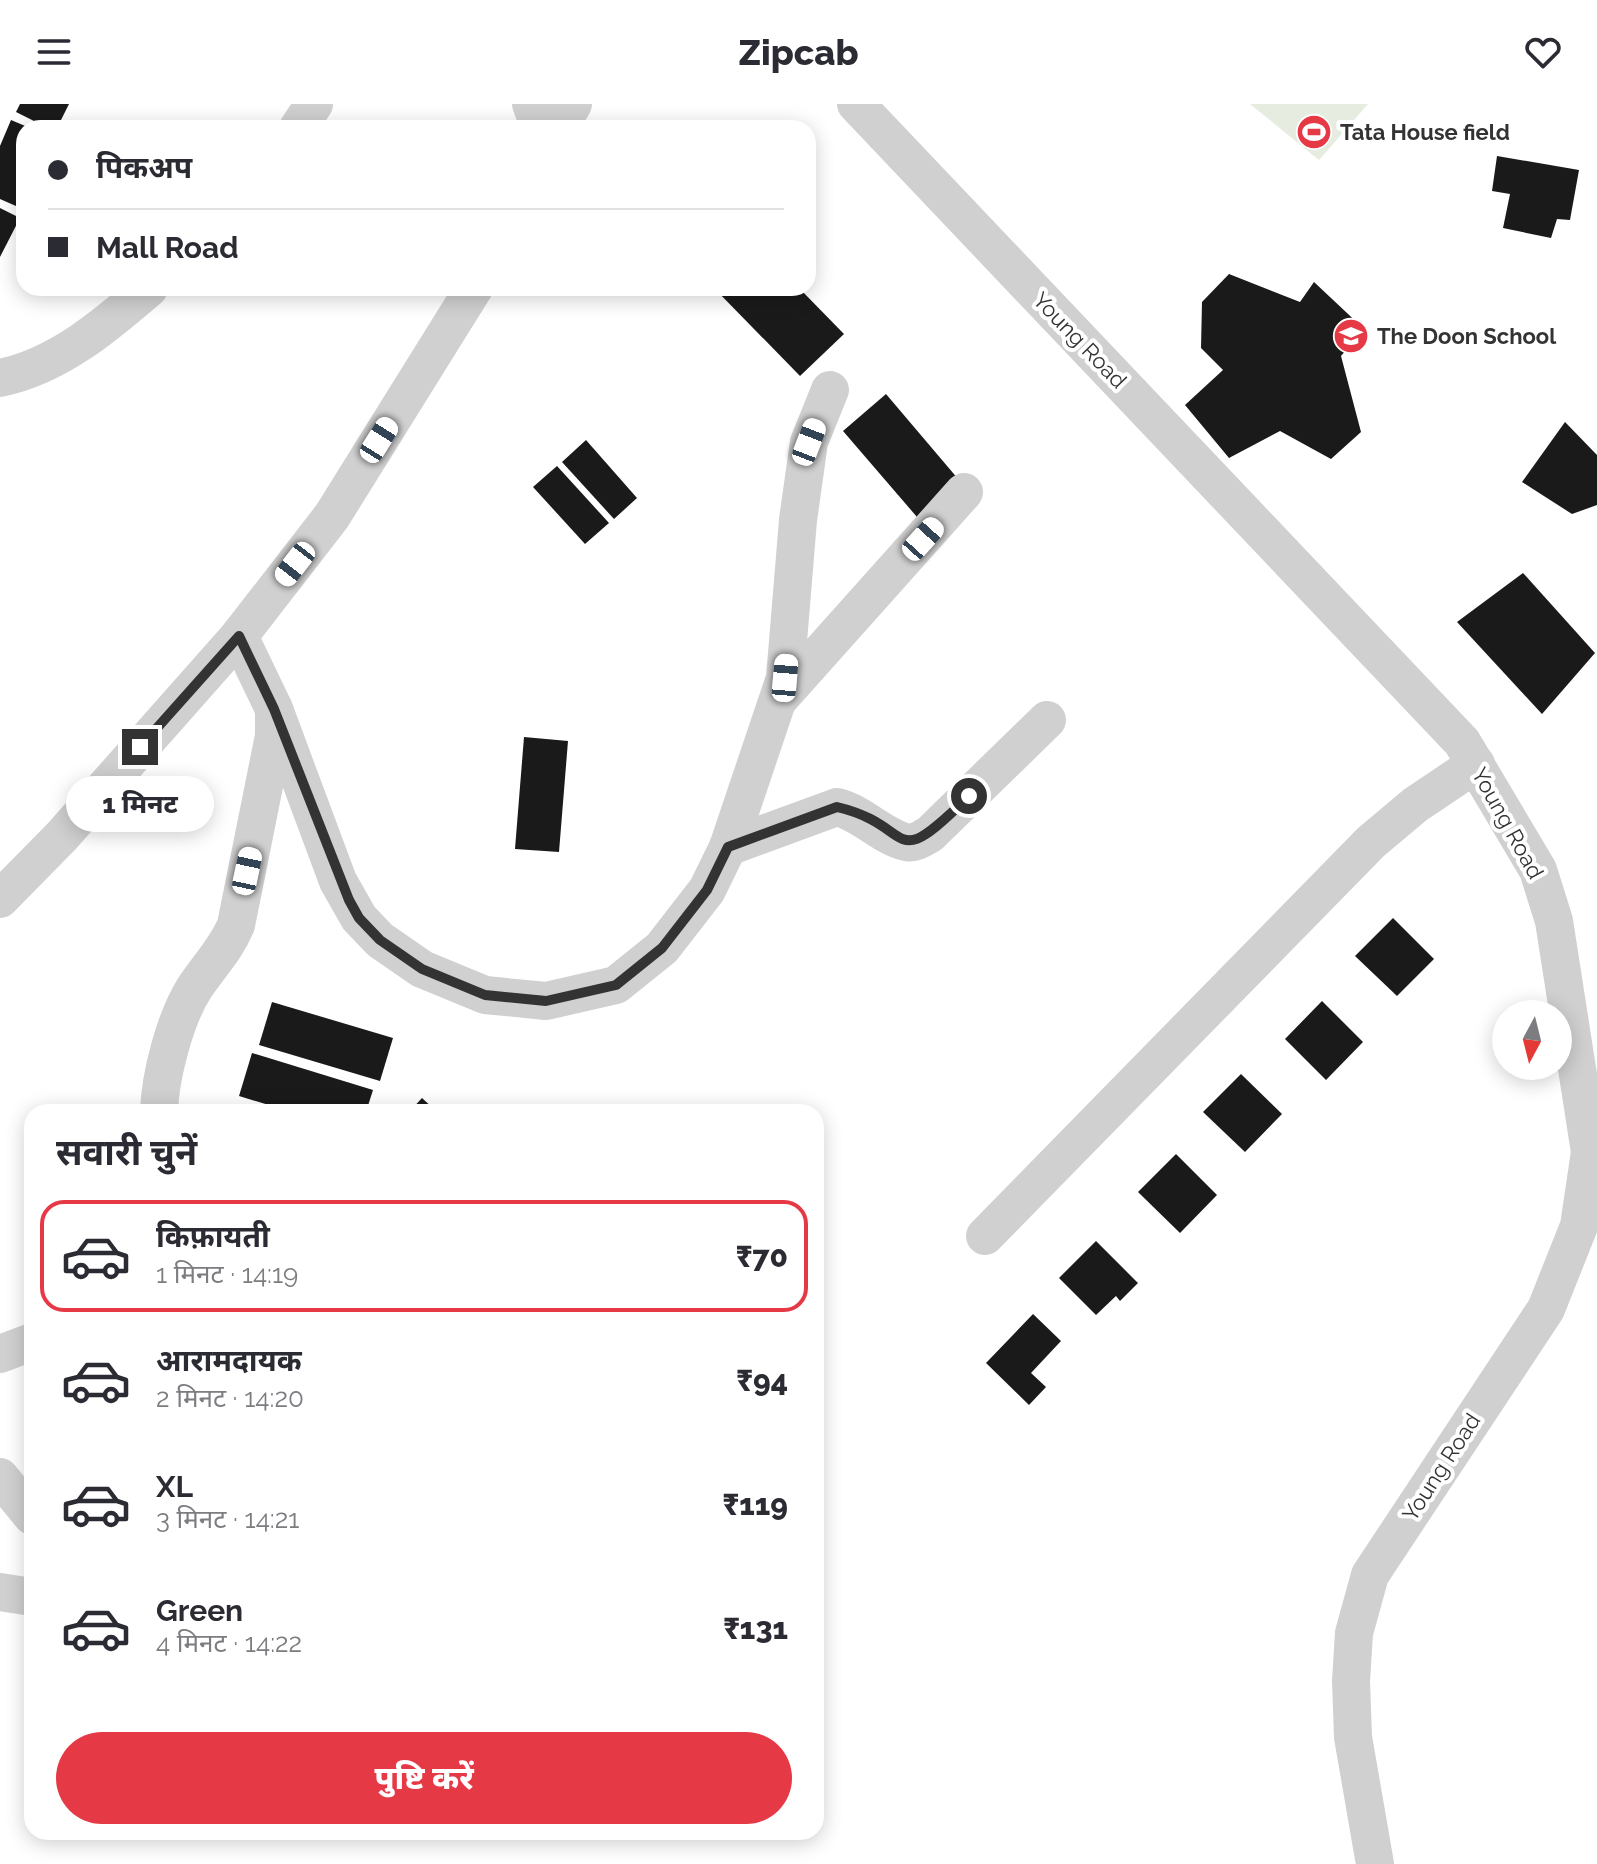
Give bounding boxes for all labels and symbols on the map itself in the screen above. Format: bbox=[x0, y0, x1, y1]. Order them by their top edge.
sports icon: Tata House field bbox=[1295, 113, 1333, 151]
place label: Tata House field bbox=[1340, 119, 1510, 145]
street label: Young Road bbox=[1028, 287, 1132, 393]
school or university icon: The Doon School bbox=[1332, 317, 1370, 355]
place label: The Doon School bbox=[1377, 323, 1557, 349]
car bbox=[356, 413, 402, 467]
car bbox=[789, 415, 829, 469]
car bbox=[898, 513, 948, 565]
car bbox=[271, 538, 319, 590]
car bbox=[771, 653, 799, 703]
route end bbox=[122, 729, 158, 765]
street label: Young Road bbox=[1467, 763, 1549, 883]
callout: 1 मिनट bbox=[66, 775, 214, 831]
route start bbox=[951, 778, 987, 814]
car bbox=[230, 845, 264, 897]
north arrow bbox=[1492, 1000, 1572, 1080]
street label: Young Road bbox=[1397, 1408, 1485, 1526]

